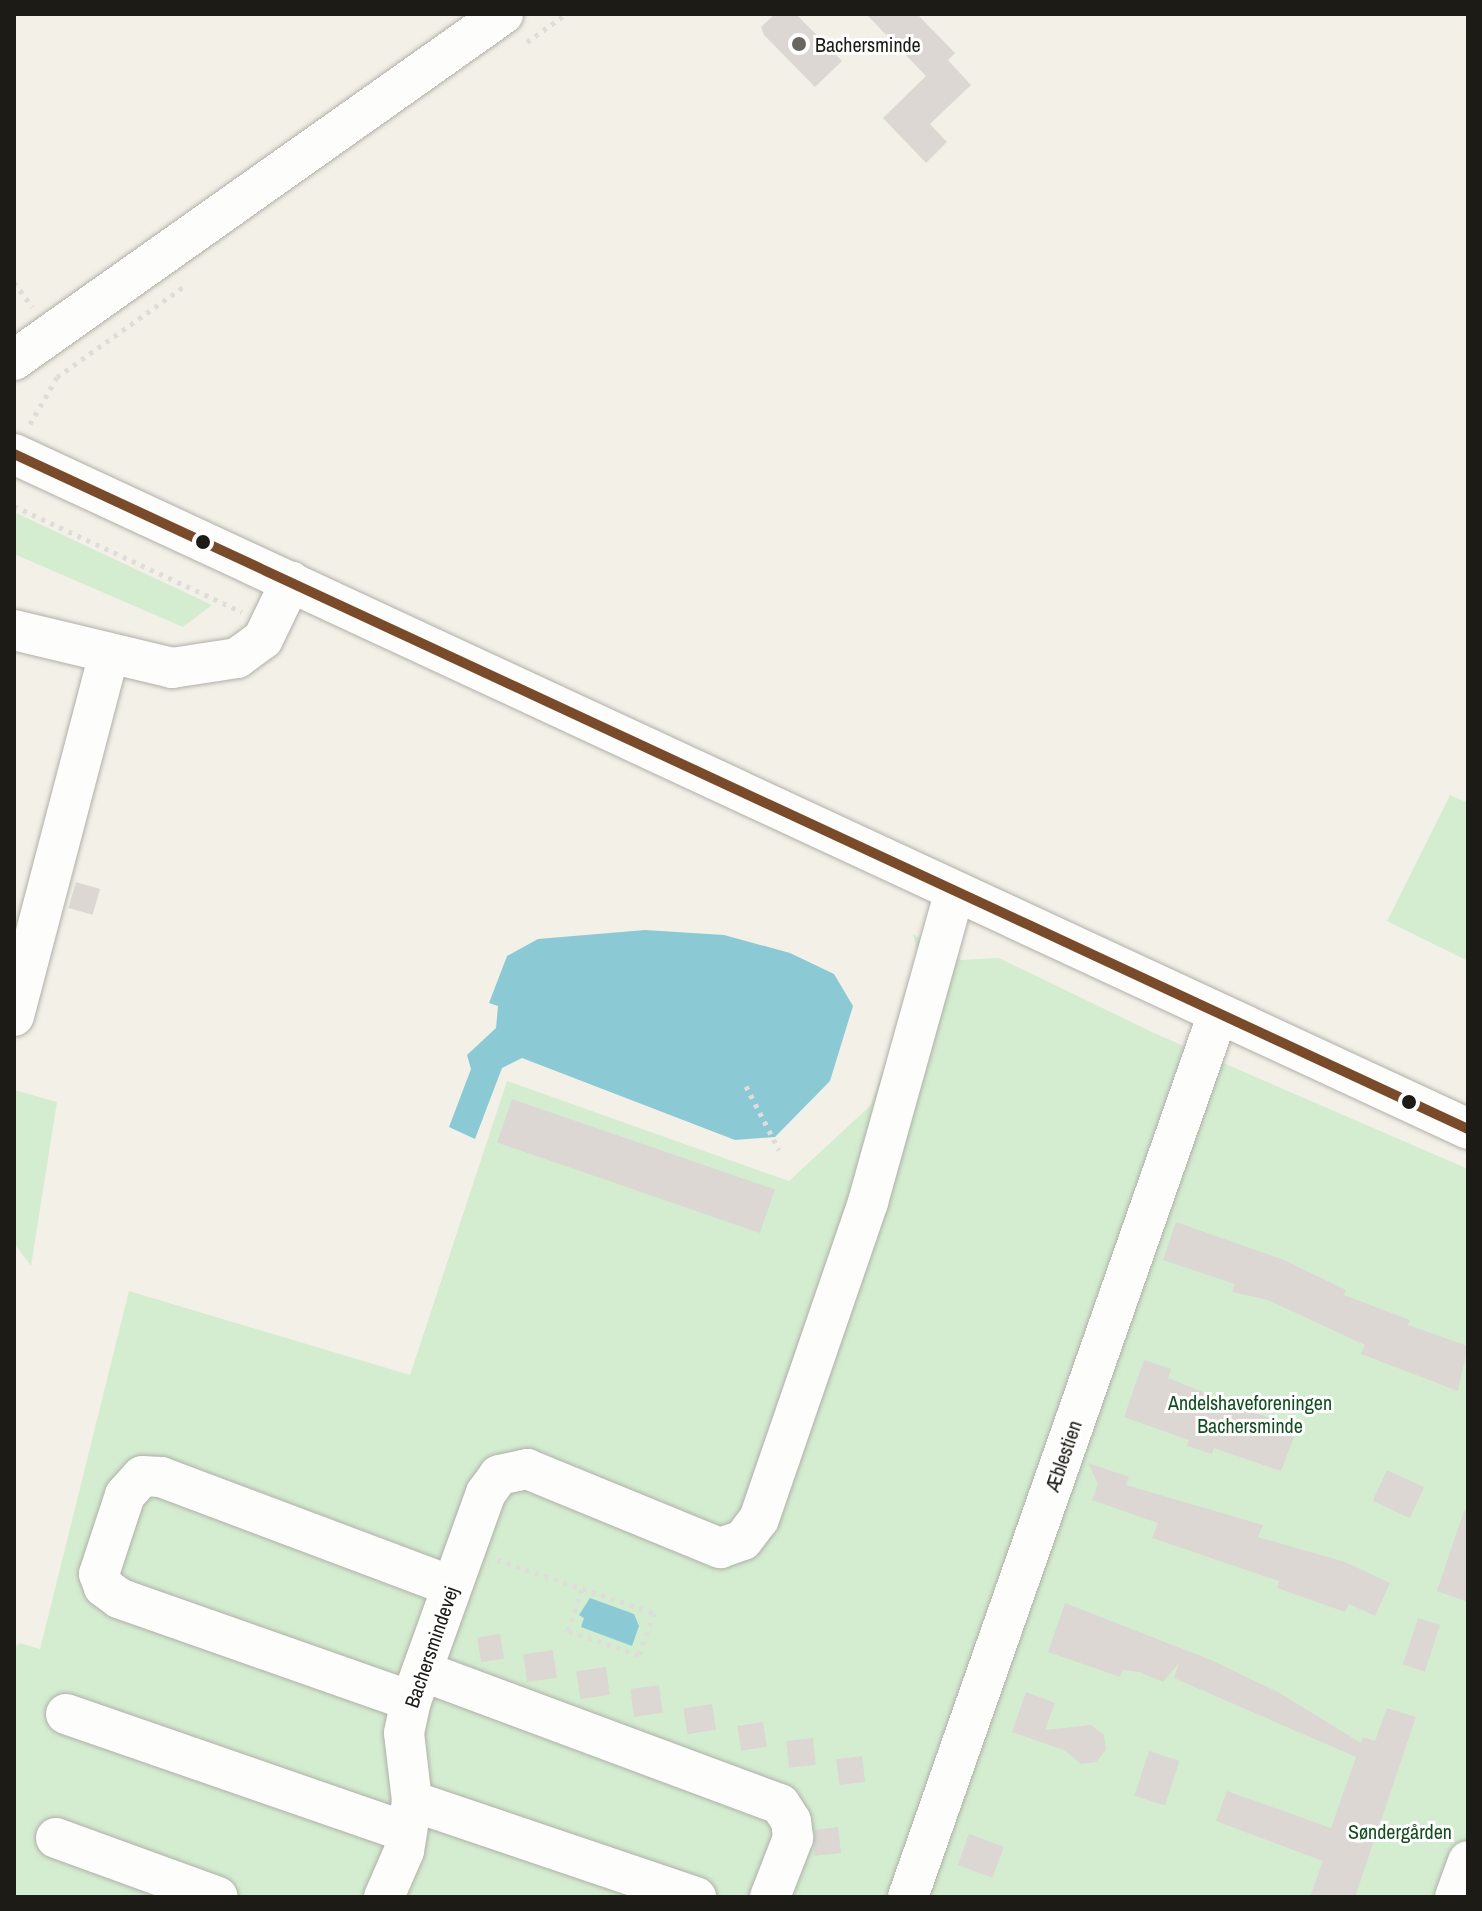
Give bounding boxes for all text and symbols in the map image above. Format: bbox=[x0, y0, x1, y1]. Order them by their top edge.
place label: Bachersminde bbox=[815, 32, 921, 56]
marker: Bachersminde bbox=[790, 35, 808, 53]
unlabelled marker bbox=[195, 534, 211, 550]
unlabelled marker bbox=[1401, 1094, 1417, 1110]
park label: Andelshaveforeningen Bachersminde bbox=[1168, 1390, 1332, 1437]
street label: Æblestien bbox=[1040, 1417, 1086, 1495]
street label: Bachersmindevej bbox=[399, 1583, 463, 1711]
park label: Søndergården bbox=[1348, 1819, 1452, 1843]

